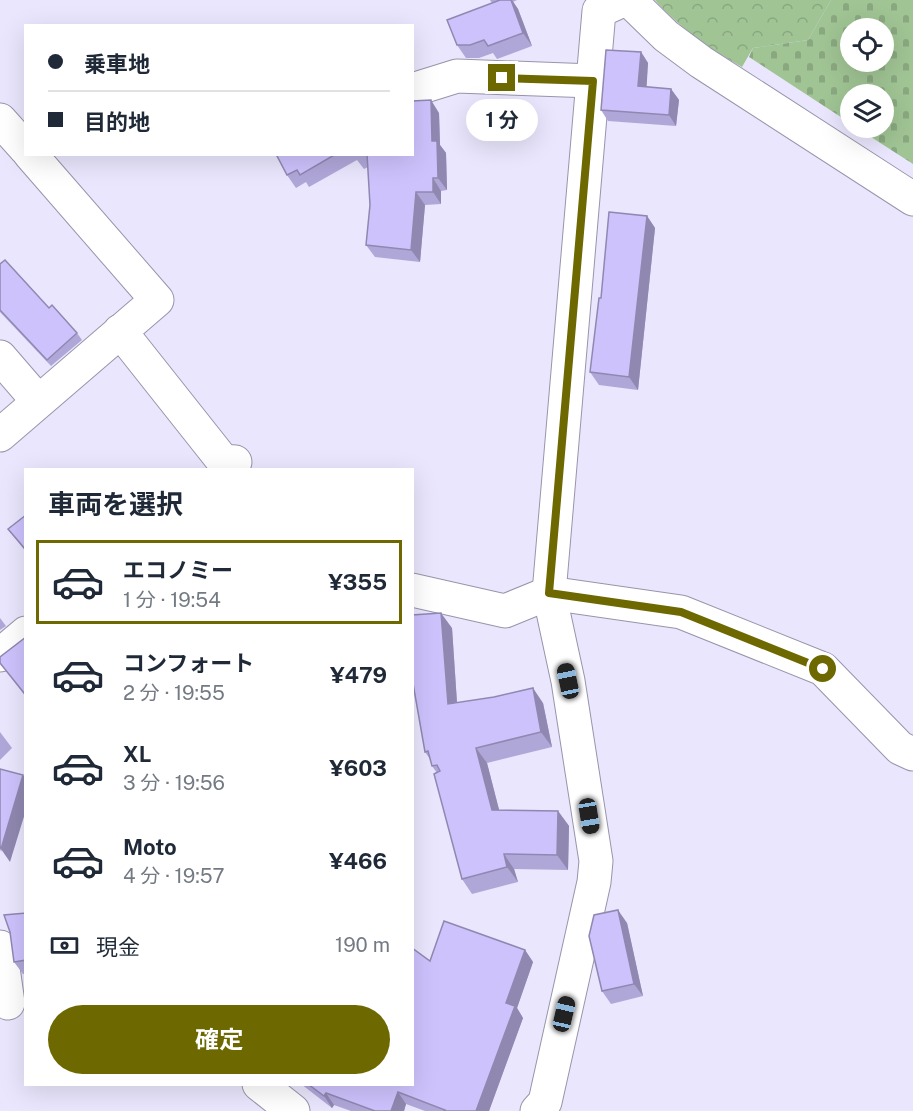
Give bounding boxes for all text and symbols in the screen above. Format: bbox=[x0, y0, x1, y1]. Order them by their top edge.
map controls bbox=[840, 18, 894, 138]
button: locate bbox=[840, 18, 894, 72]
text: 乗車地 bbox=[84, 51, 150, 77]
route end bbox=[488, 64, 515, 91]
button: layers bbox=[840, 84, 894, 138]
callout: 1 分 bbox=[466, 99, 538, 141]
text: 1 分 bbox=[485, 108, 519, 132]
text: 目的地 bbox=[84, 109, 150, 135]
text: 車両を選択 bbox=[48, 488, 183, 520]
icon: car bbox=[51, 555, 105, 609]
text: エコノミー bbox=[123, 557, 233, 583]
text: ¥355 bbox=[328, 569, 387, 595]
text: 1 分 · 19:54 bbox=[123, 588, 221, 612]
icon: car bbox=[51, 648, 105, 702]
text: コンフォート bbox=[123, 650, 254, 676]
route start bbox=[809, 655, 836, 682]
text: ¥479 bbox=[330, 662, 387, 688]
car bbox=[555, 662, 581, 700]
text: 2 分 · 19:55 bbox=[123, 681, 225, 705]
icon: car bbox=[51, 741, 105, 795]
text: XL bbox=[123, 741, 151, 767]
text: ¥603 bbox=[329, 755, 387, 781]
text: 3 分 · 19:56 bbox=[123, 771, 225, 795]
car bbox=[577, 797, 601, 835]
icon: car bbox=[51, 834, 105, 888]
text: Moto bbox=[123, 834, 177, 860]
text: ¥466 bbox=[329, 848, 387, 874]
text: 4 分 · 19:57 bbox=[123, 864, 225, 888]
icon: cash bbox=[48, 929, 81, 962]
text: 190 m bbox=[335, 933, 390, 957]
text: 現金 bbox=[96, 934, 140, 960]
car bbox=[551, 994, 577, 1034]
button: 確定 bbox=[48, 1005, 390, 1074]

